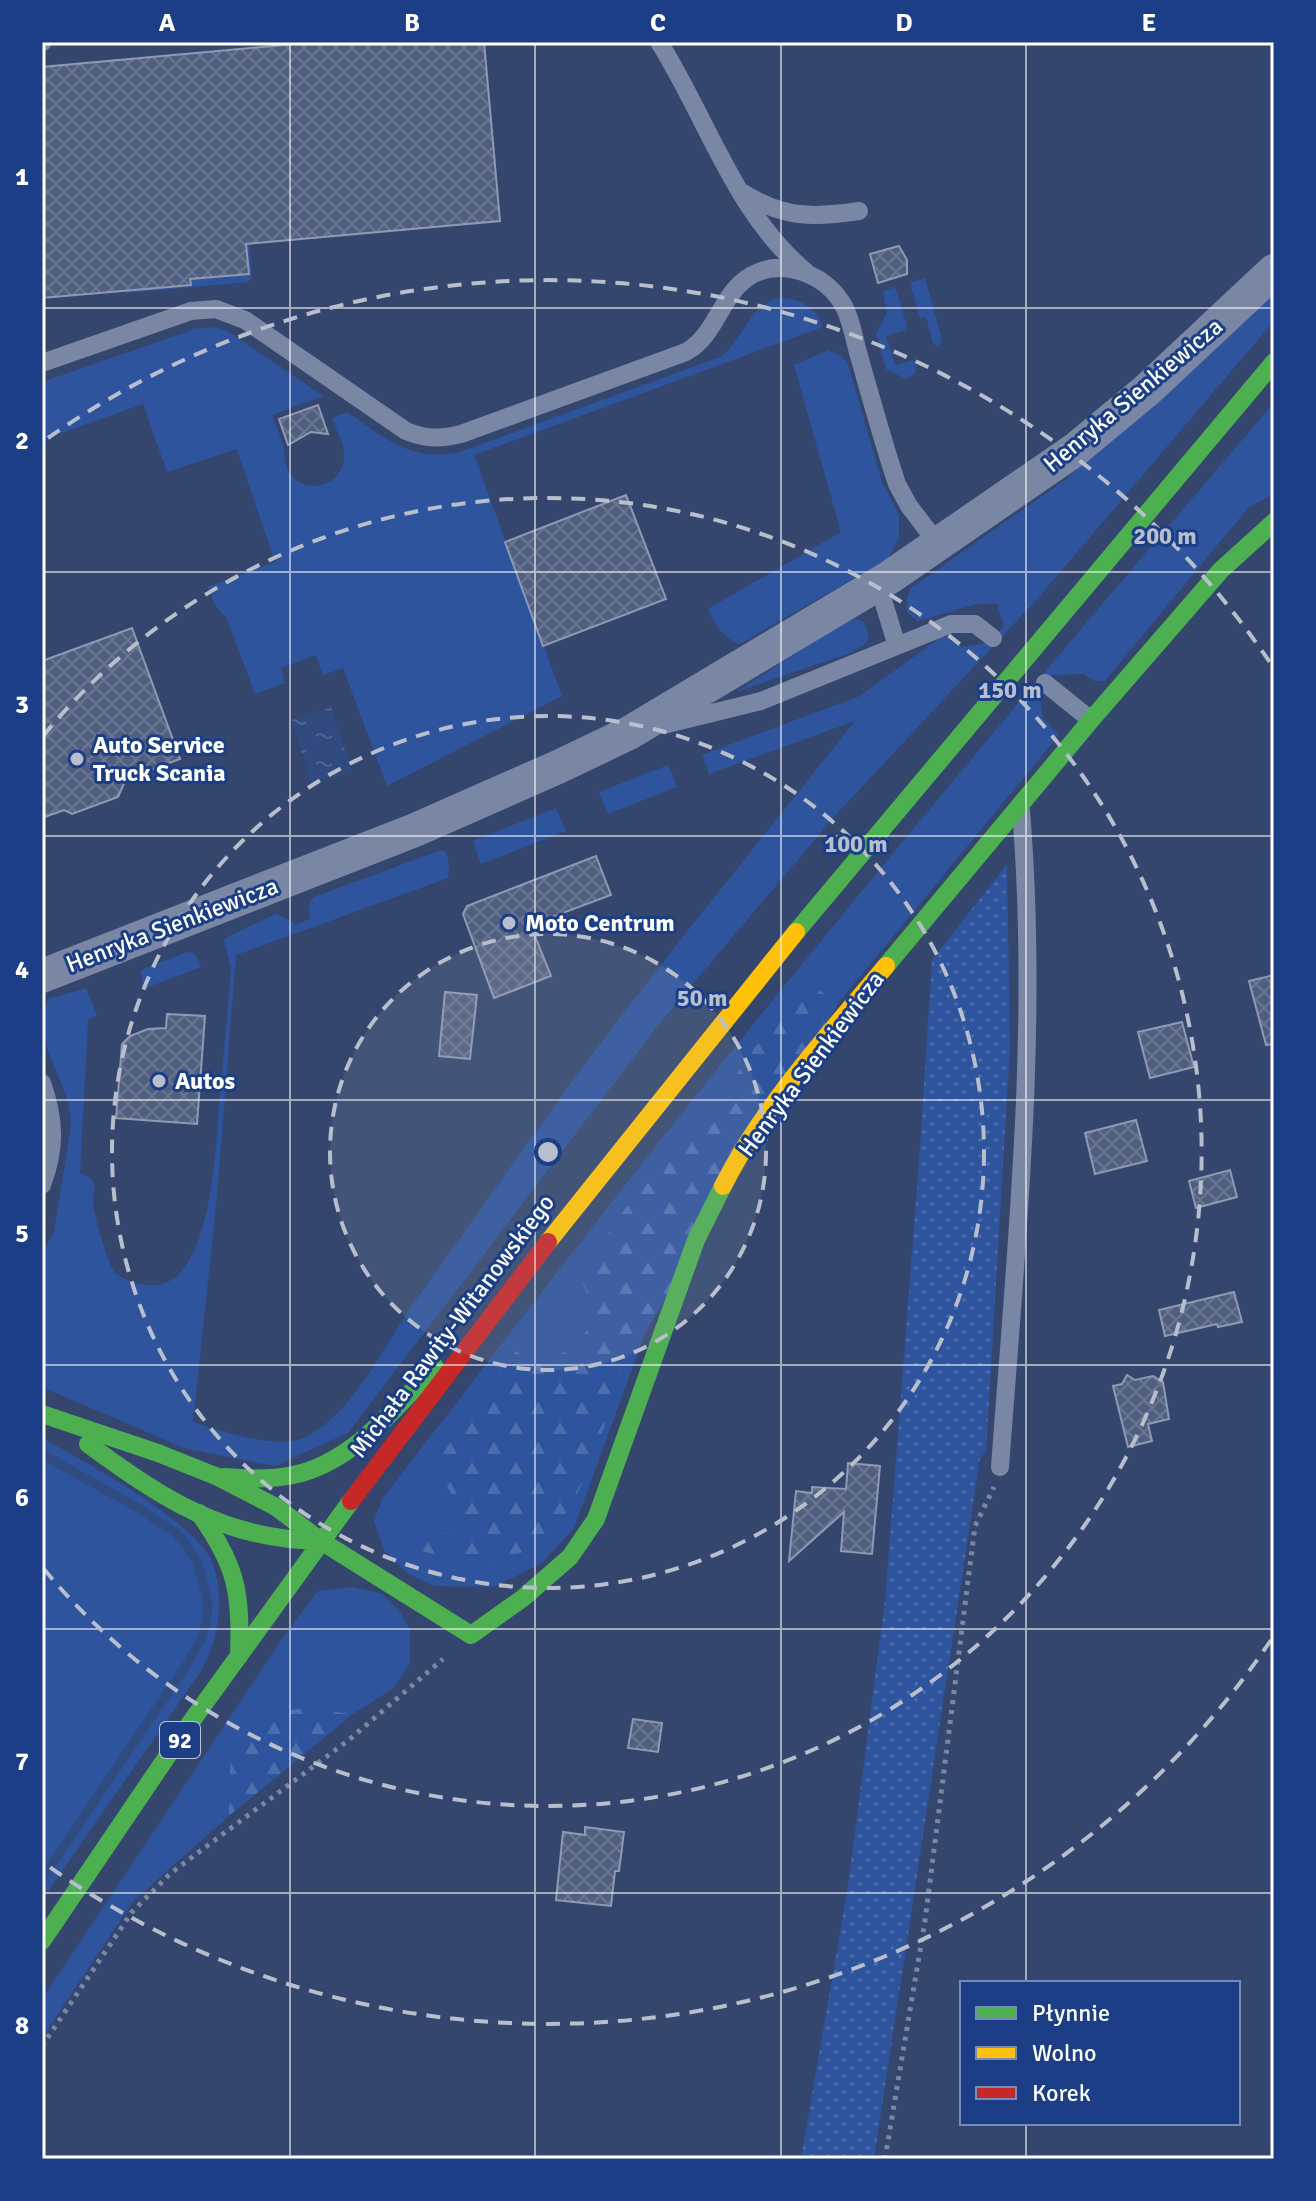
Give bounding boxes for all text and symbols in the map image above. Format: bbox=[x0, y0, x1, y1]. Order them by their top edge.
text: A bbox=[159, 7, 176, 39]
text: B bbox=[404, 7, 420, 39]
text: C bbox=[650, 7, 666, 39]
text: D bbox=[895, 7, 913, 39]
text: E bbox=[1142, 7, 1156, 39]
text: 1 bbox=[15, 161, 29, 193]
street label: Henryka Sienkiewicza bbox=[1037, 311, 1229, 479]
text: 2 bbox=[15, 425, 29, 457]
text: 200 m bbox=[1133, 521, 1197, 551]
text: 150 m bbox=[978, 675, 1042, 705]
text: 3 bbox=[15, 689, 29, 721]
place label: Auto Service Truck Scania bbox=[93, 730, 226, 788]
marker: Auto Service Truck Scania bbox=[68, 750, 86, 768]
text: 100 m bbox=[824, 829, 888, 859]
street label: Henryka Sienkiewicza bbox=[62, 871, 282, 979]
place label: Moto Centrum bbox=[525, 908, 675, 938]
marker: Moto Centrum bbox=[500, 914, 518, 932]
text: 4 bbox=[15, 954, 29, 986]
street label: Henryka Sienkiewicza bbox=[731, 965, 891, 1163]
text: 50 m bbox=[677, 983, 727, 1013]
place label: Autos bbox=[175, 1066, 235, 1096]
marker: Autos bbox=[150, 1072, 168, 1090]
centre of rings bbox=[534, 1138, 562, 1166]
street label: Michała Rawity-Witanowskiego bbox=[343, 1188, 561, 1464]
text: 5 bbox=[15, 1218, 29, 1250]
text: 6 bbox=[15, 1482, 29, 1514]
road number: 92 bbox=[160, 1722, 200, 1758]
text: 7 bbox=[15, 1746, 29, 1778]
legend bbox=[960, 1981, 1240, 2125]
text: Płynnie bbox=[1032, 1998, 1110, 2028]
text: 8 bbox=[15, 2010, 29, 2042]
text: Wolno bbox=[1032, 2038, 1097, 2068]
text: Korek bbox=[1032, 2078, 1091, 2108]

